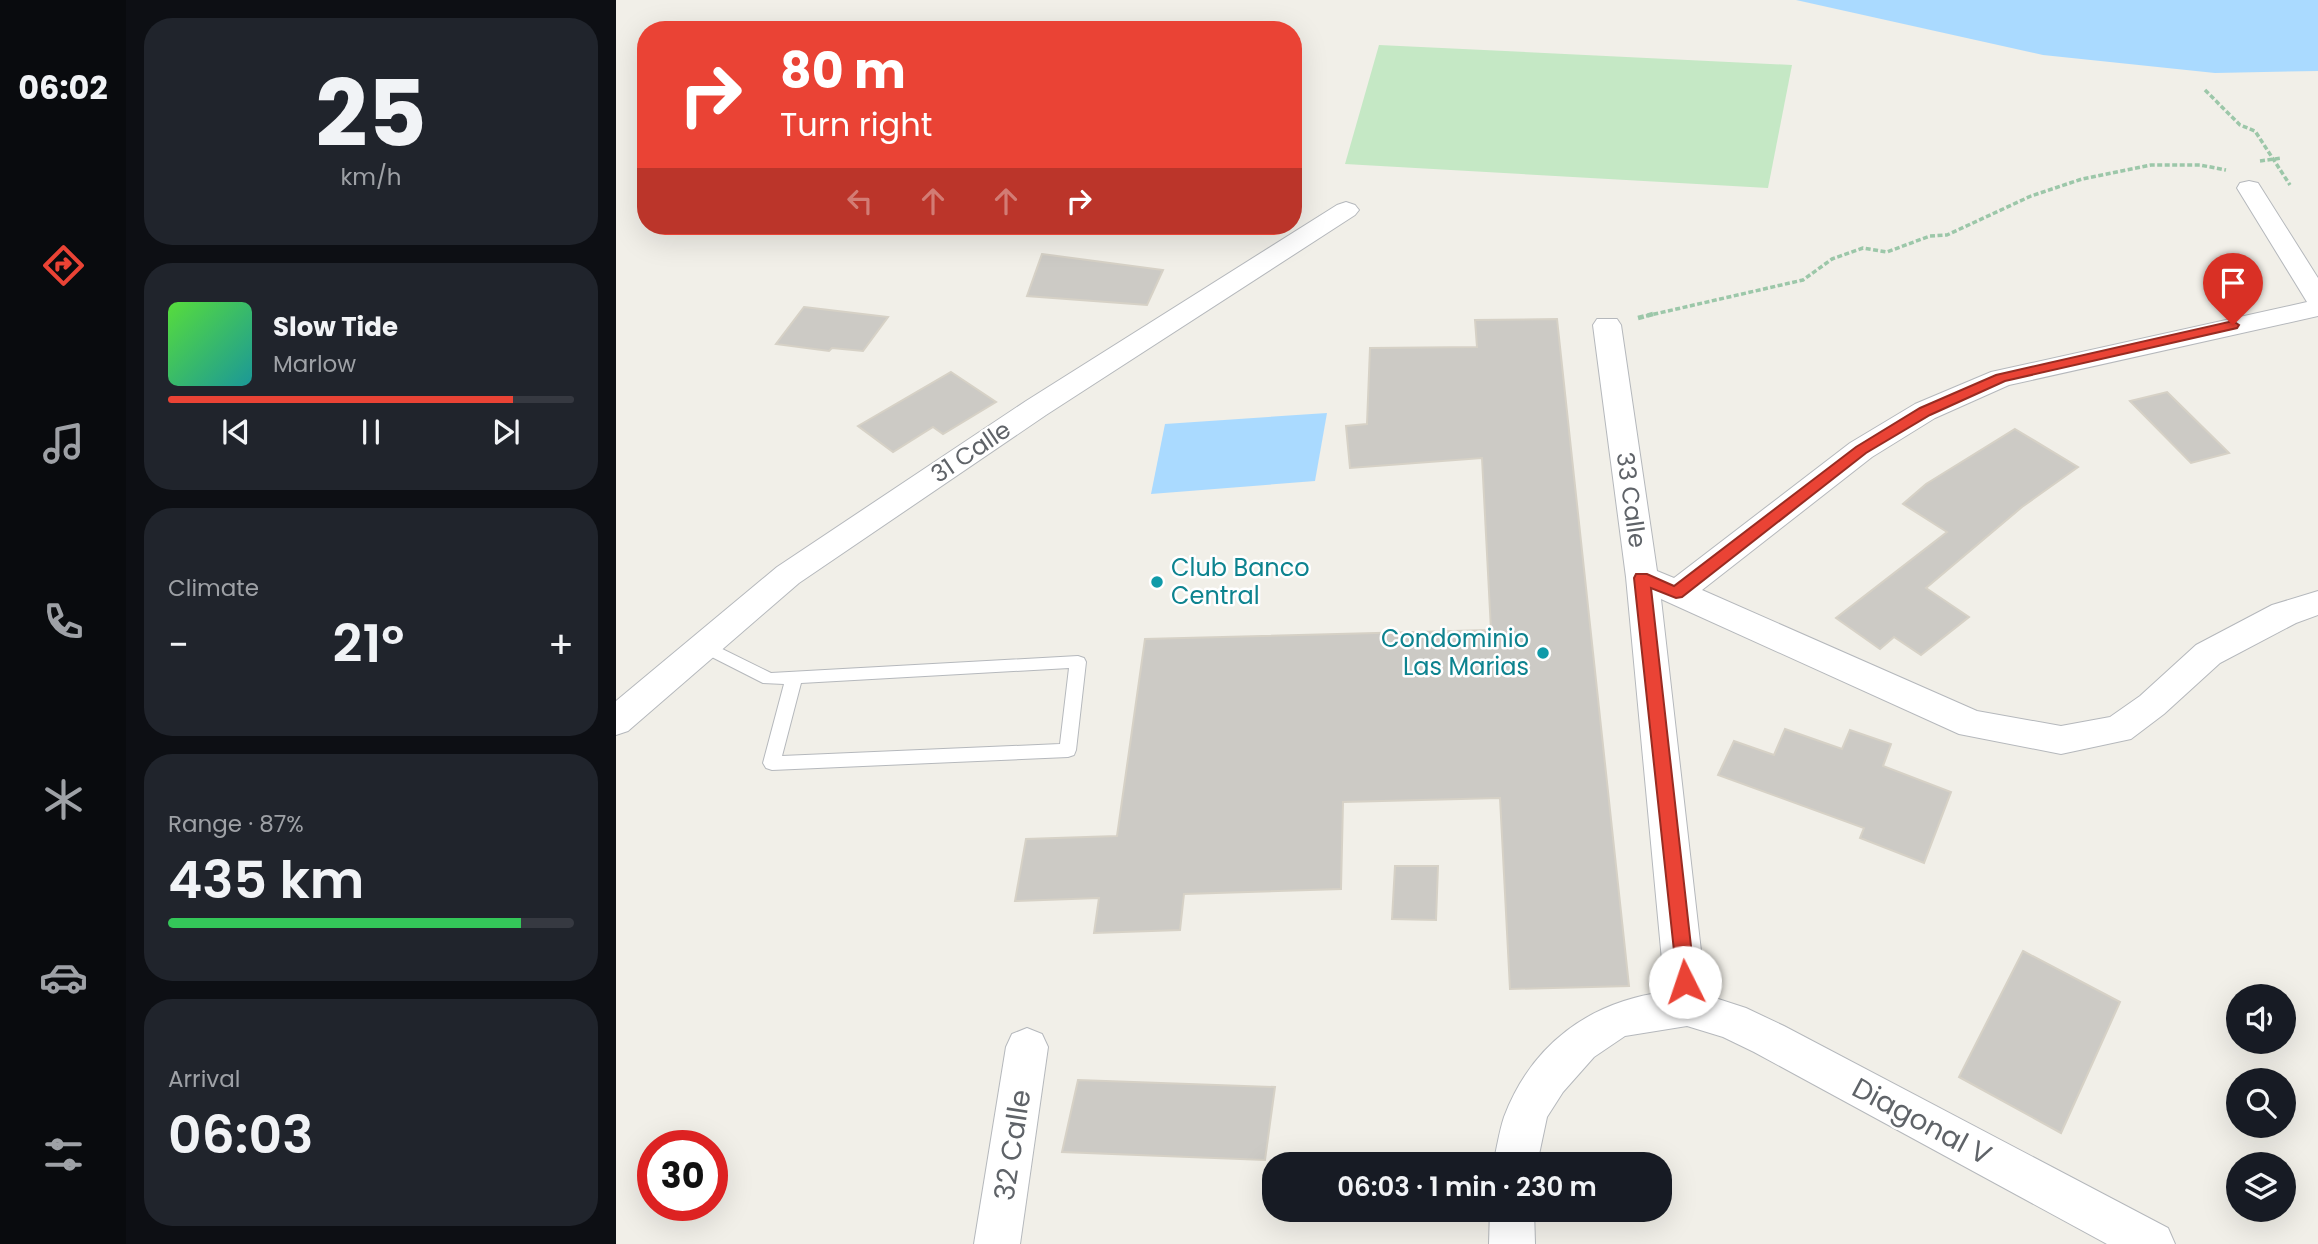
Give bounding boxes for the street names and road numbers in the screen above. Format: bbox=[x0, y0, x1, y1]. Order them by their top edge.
street label: 31 Calle bbox=[924, 413, 1017, 490]
street label: 33 Calle bbox=[1608, 450, 1655, 550]
street label: Diagonal V bbox=[1845, 1068, 1998, 1175]
street label: 32 Calle bbox=[984, 1087, 1040, 1203]

